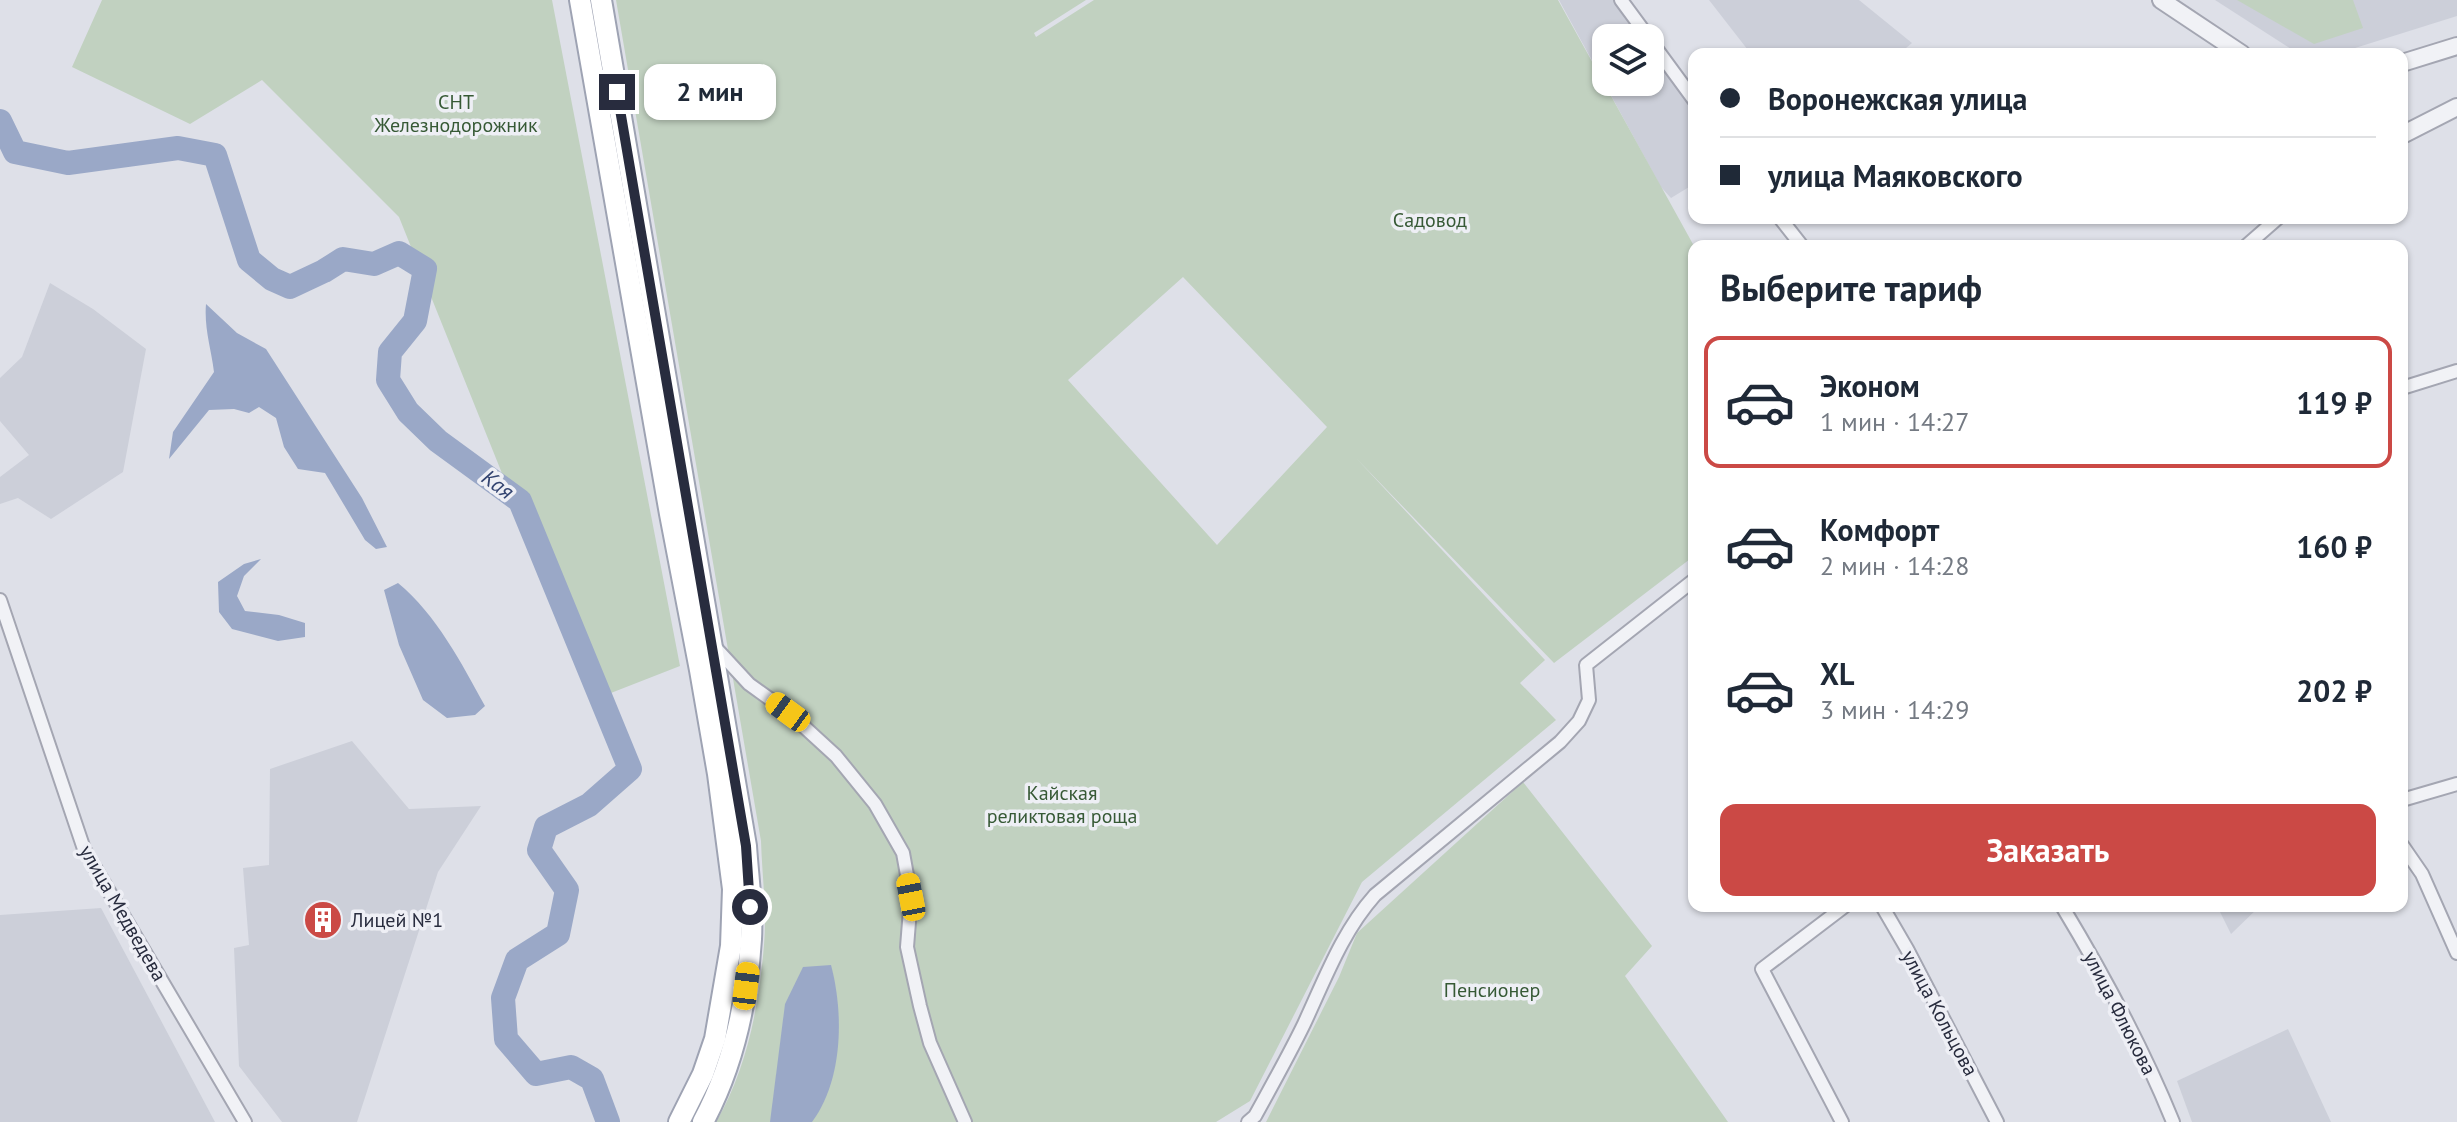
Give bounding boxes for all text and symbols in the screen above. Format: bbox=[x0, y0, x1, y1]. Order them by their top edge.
map controls bbox=[1592, 24, 1664, 96]
button: layers bbox=[1592, 24, 1664, 96]
callout: 2 мин bbox=[645, 64, 777, 120]
route end bbox=[599, 74, 635, 110]
text: 2 мин bbox=[677, 75, 743, 108]
text: Воронежская улица bbox=[1768, 79, 2027, 118]
park label: СНТ Железнодорожник bbox=[374, 89, 538, 138]
text: улица Маяковского bbox=[1768, 156, 2023, 195]
park label: Садовод bbox=[1393, 207, 1467, 233]
text: Выберите тариф bbox=[1720, 264, 1982, 311]
icon: car bbox=[1724, 366, 1796, 438]
text: Эконом bbox=[1820, 366, 1920, 405]
text: 119 ₽ bbox=[2296, 383, 2372, 422]
text: 1 мин · 14:27 bbox=[1820, 405, 1969, 438]
water label: Кая bbox=[476, 463, 520, 505]
icon: car bbox=[1724, 510, 1796, 582]
text: Комфорт bbox=[1820, 510, 1939, 549]
text: 160 ₽ bbox=[2296, 527, 2372, 566]
text: 2 мин · 14:28 bbox=[1820, 549, 1969, 582]
icon: car bbox=[1724, 654, 1796, 726]
text: XL bbox=[1820, 654, 1854, 693]
text: 202 ₽ bbox=[2296, 671, 2372, 710]
car bbox=[762, 688, 814, 736]
text: 3 мин · 14:29 bbox=[1820, 693, 1969, 726]
park label: Кайская реликтовая роща bbox=[987, 780, 1137, 829]
button: Заказать bbox=[1720, 804, 2376, 896]
street label: улица Медведева bbox=[73, 840, 173, 986]
car bbox=[895, 871, 927, 923]
route start bbox=[732, 889, 768, 925]
building icon: Лицей №1 bbox=[302, 899, 344, 941]
place label: Лицей №1 bbox=[350, 907, 443, 933]
street label: улица Кольцова bbox=[1896, 946, 1984, 1080]
street label: улица Флюкова bbox=[2078, 947, 2162, 1079]
car bbox=[731, 961, 761, 1011]
park label: Пенсионер bbox=[1444, 977, 1540, 1003]

